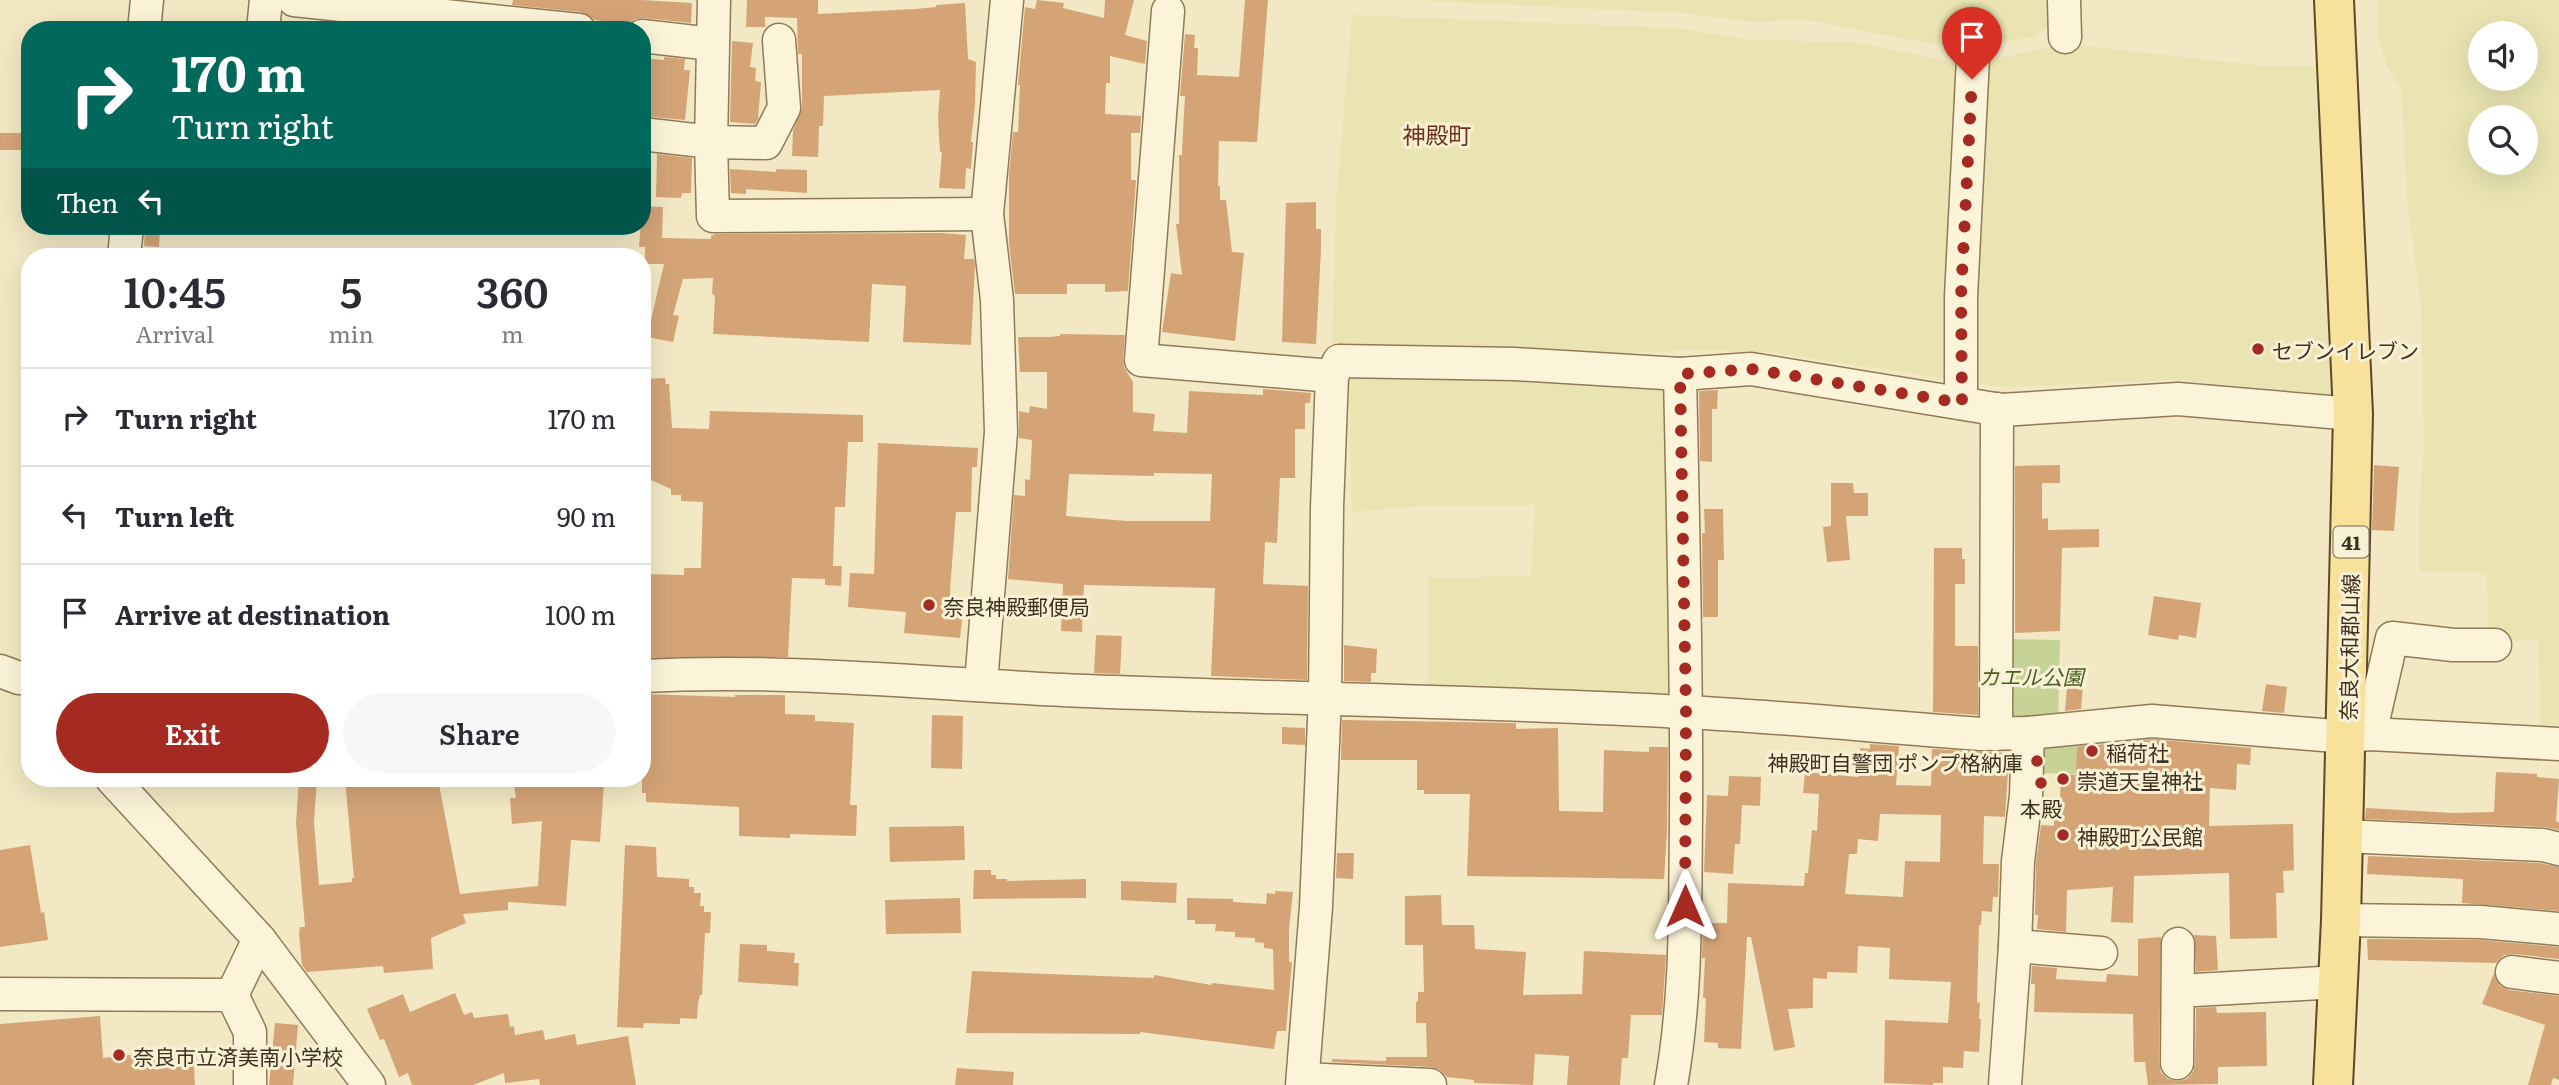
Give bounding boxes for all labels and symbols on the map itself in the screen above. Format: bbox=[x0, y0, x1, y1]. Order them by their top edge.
pin bbox=[1942, 7, 2002, 79]
district label: 神殿町 bbox=[1403, 117, 1472, 151]
place label: セブンイレブン bbox=[2272, 334, 2419, 365]
marker: セブンイレブン bbox=[2250, 341, 2266, 357]
road number: 41 bbox=[2334, 526, 2368, 558]
street label: 奈良大和郡山線 bbox=[2331, 573, 2365, 721]
place label: 奈良神殿郵便局 bbox=[943, 590, 1090, 621]
marker: 奈良神殿郵便局 bbox=[921, 597, 937, 613]
park label: カエル公園 bbox=[1979, 660, 2086, 691]
place label: 稲荷社 bbox=[2106, 736, 2169, 767]
marker: 稲荷社 bbox=[2084, 743, 2100, 759]
place label: 神殿町自警団 ポンプ格納庫 bbox=[1767, 746, 2023, 777]
marker: 神殿町自警団 ポンプ格納庫 bbox=[2029, 753, 2045, 769]
place label: 崇道天皇神社 bbox=[2077, 764, 2203, 795]
marker: 崇道天皇神社 bbox=[2055, 771, 2071, 787]
marker: 本殿 bbox=[2033, 775, 2049, 791]
place label: 本殿 bbox=[2020, 792, 2062, 823]
place label: 神殿町公民館 bbox=[2077, 820, 2203, 851]
marker: 神殿町公民館 bbox=[2055, 827, 2071, 843]
position arrow bbox=[1648, 869, 1722, 943]
place label: 奈良市立済美南小学校 bbox=[133, 1040, 343, 1071]
marker: 奈良市立済美南小学校 bbox=[111, 1047, 127, 1063]

